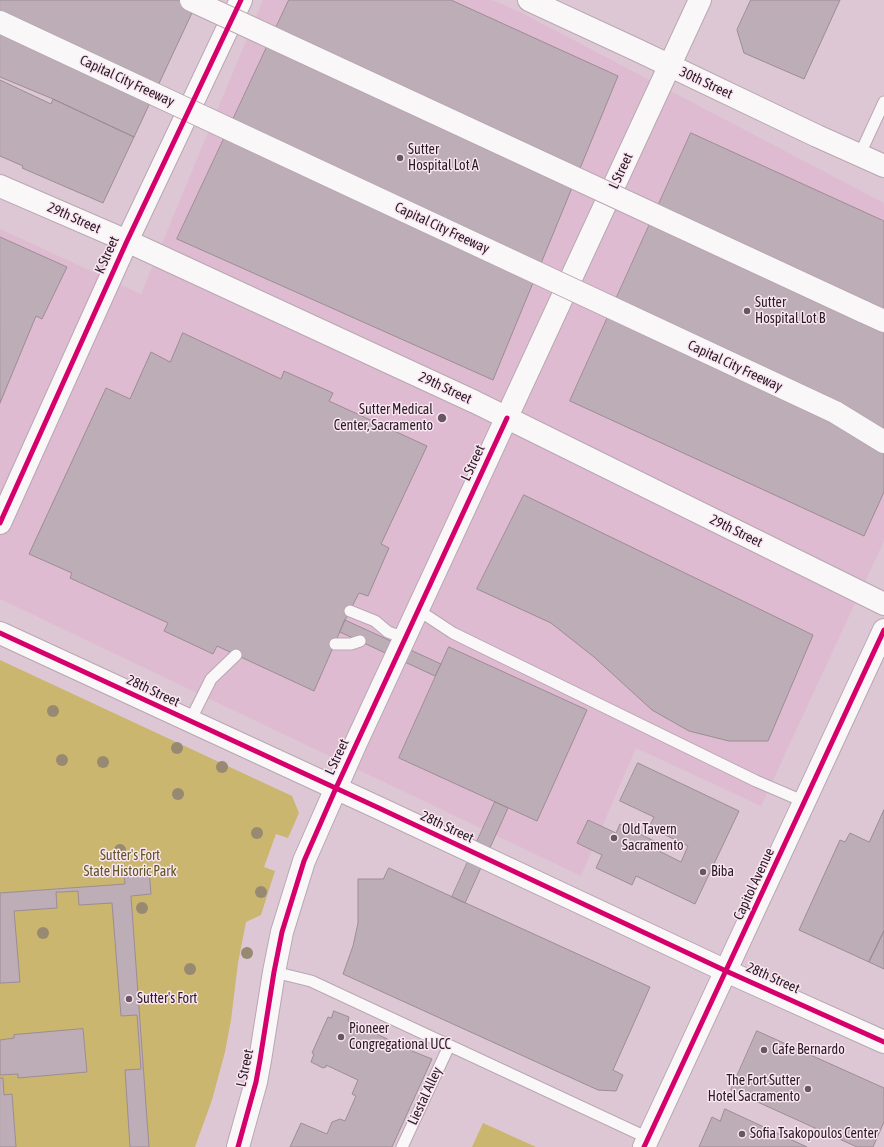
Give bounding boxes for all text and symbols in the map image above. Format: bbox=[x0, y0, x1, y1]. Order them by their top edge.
street label: Capital City Freeway bbox=[77, 52, 177, 110]
street label: 30th Street bbox=[677, 63, 735, 103]
place label: Sutter Hospital Lot A bbox=[408, 142, 478, 174]
street label: L Street bbox=[605, 150, 637, 192]
marker: Sutter Hospital Lot A bbox=[395, 153, 405, 163]
street label: 29th Street bbox=[45, 199, 103, 237]
street label: Capital City Freeway bbox=[392, 199, 492, 257]
street label: K Street bbox=[91, 234, 123, 276]
place label: Sutter Hospital Lot B bbox=[755, 295, 825, 328]
marker: Sutter Hospital Lot B bbox=[742, 306, 752, 316]
street label: Capital City Freeway bbox=[685, 337, 785, 395]
street label: 29th Street bbox=[416, 368, 474, 408]
place label: Sutter Medical Center, Sacramento bbox=[334, 402, 433, 434]
marker: Sutter Medical Center, Sacramento bbox=[436, 412, 448, 424]
street label: L Street bbox=[457, 442, 489, 484]
street label: 29th Street bbox=[707, 511, 765, 551]
street label: 28th Street bbox=[124, 671, 182, 711]
street label: L Street bbox=[321, 736, 353, 778]
street label: 28th Street bbox=[418, 807, 476, 847]
place label: Old Tavern Sacramento bbox=[622, 822, 684, 854]
marker: Old Tavern Sacramento bbox=[609, 833, 619, 843]
street label: Capitol Avenue bbox=[730, 845, 778, 923]
park label: Sutter's Fort State Historic Park bbox=[83, 848, 177, 880]
place label: Biba bbox=[711, 864, 734, 880]
marker: Biba bbox=[698, 867, 708, 877]
street label: 28th Street bbox=[744, 959, 802, 997]
place label: Sutter's Fort bbox=[137, 991, 197, 1007]
marker: Sutter's Fort bbox=[124, 994, 134, 1004]
place label: Pioneer Congregational UCC bbox=[349, 1021, 451, 1054]
marker: Pioneer Congregational UCC bbox=[336, 1032, 346, 1042]
place label: Cafe Bernardo bbox=[772, 1042, 845, 1058]
marker: Cafe Bernardo bbox=[759, 1045, 769, 1055]
street label: L Street bbox=[233, 1048, 257, 1088]
street label: Liestal Alley bbox=[404, 1064, 446, 1128]
place label: The Fort Sutter Hotel Sacramento bbox=[708, 1073, 800, 1106]
marker: The Fort Sutter Hotel Sacramento bbox=[803, 1084, 813, 1094]
place label: Sofia Tsakopoulos Center bbox=[750, 1126, 878, 1142]
marker: Sofia Tsakopoulos Center bbox=[737, 1129, 747, 1139]

